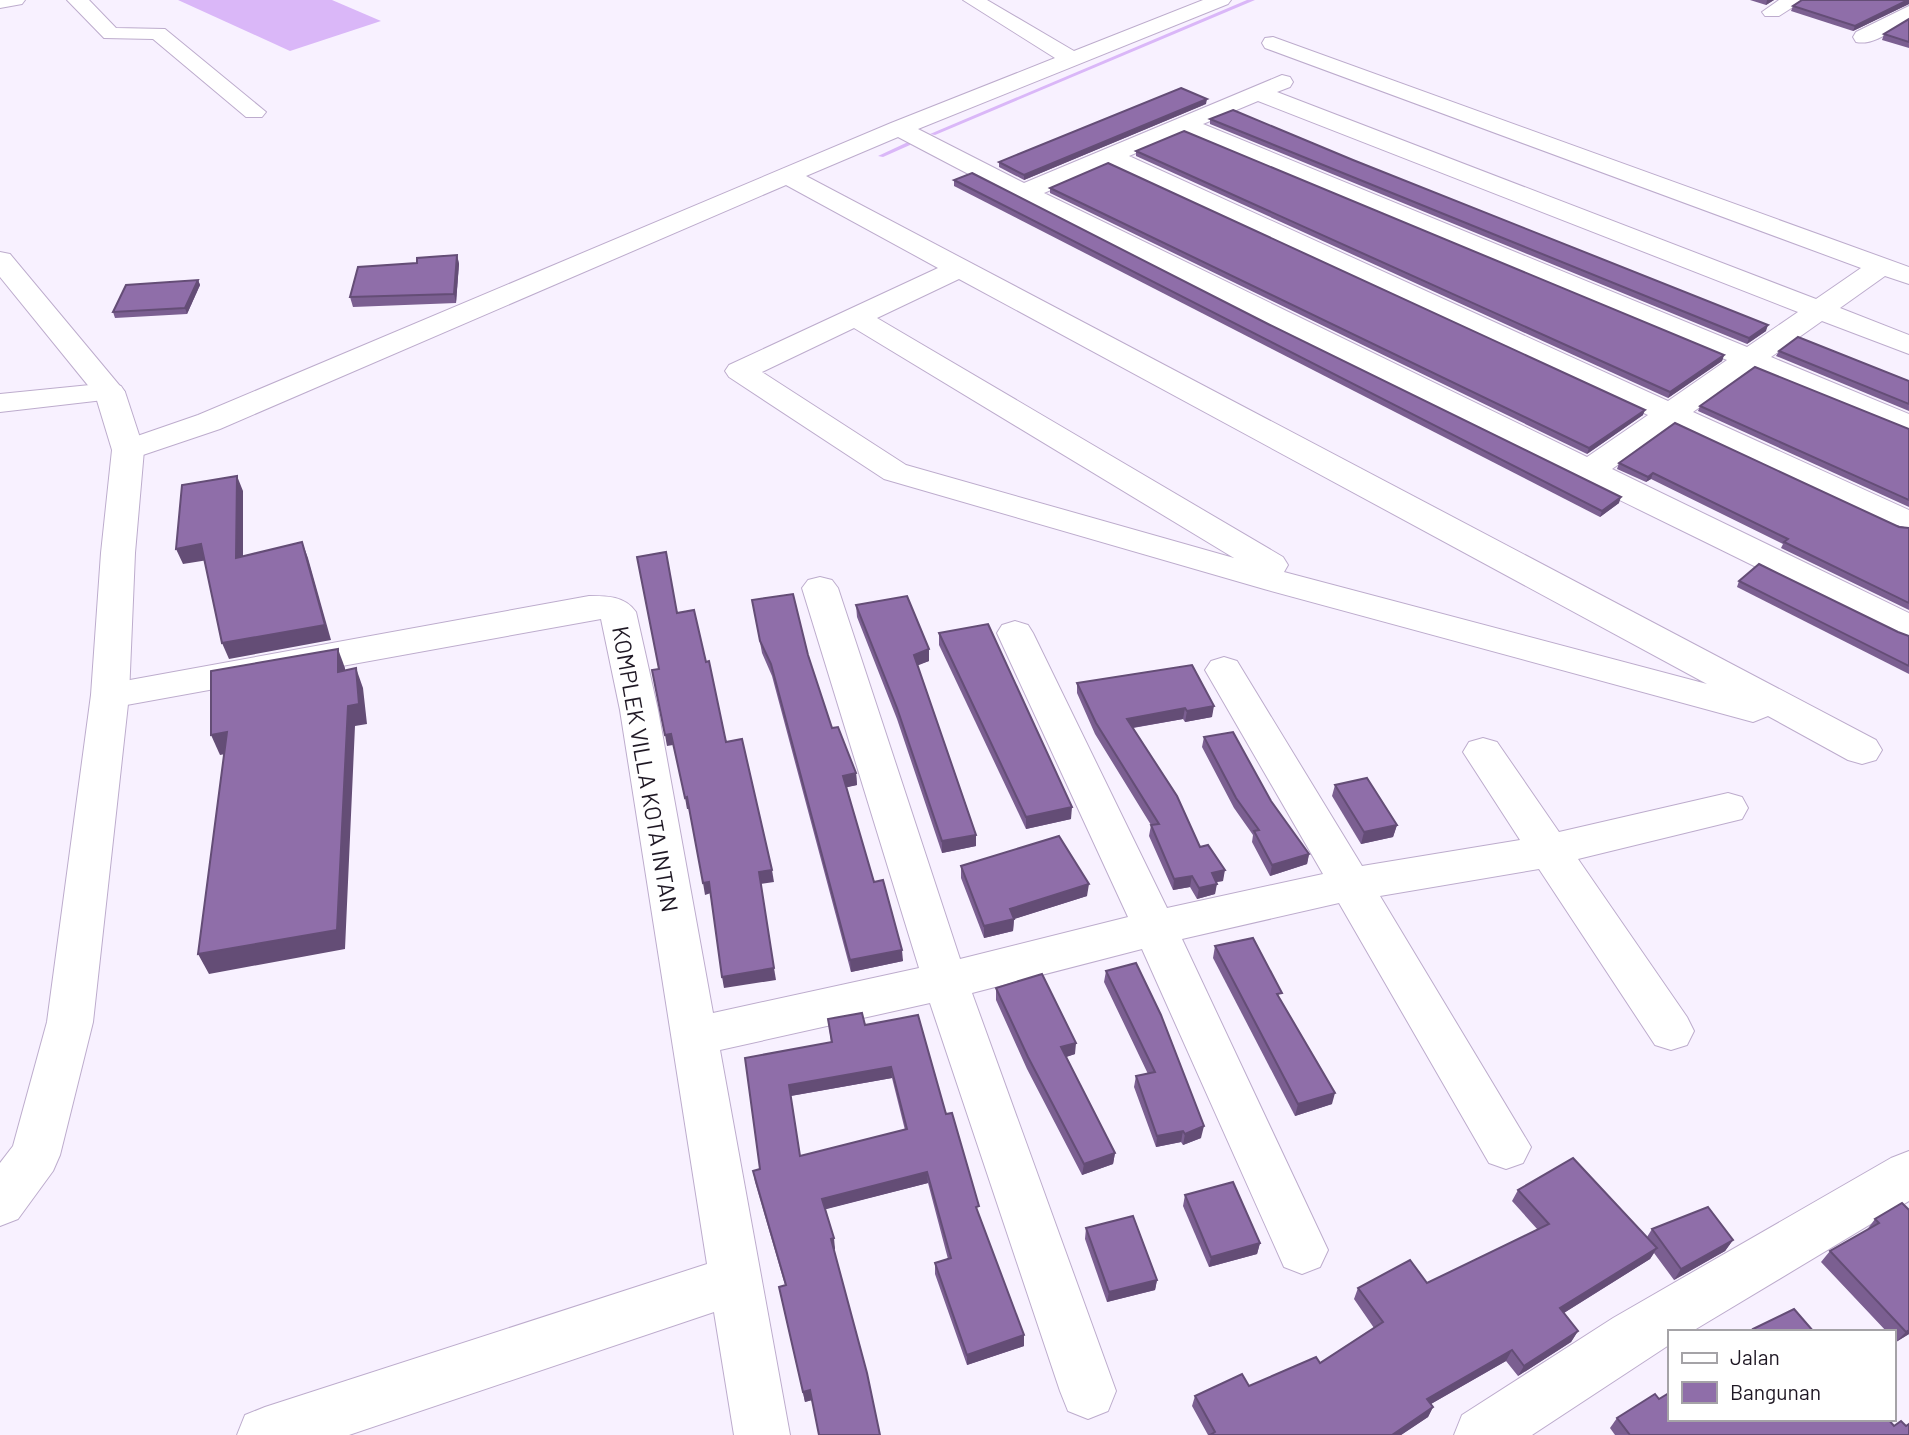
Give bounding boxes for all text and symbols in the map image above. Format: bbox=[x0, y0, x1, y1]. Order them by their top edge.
street label: KOMPLEK VILLA KOTA INTAN bbox=[607, 624, 685, 914]
legend bbox=[1668, 1330, 1895, 1421]
text: Jalan bbox=[1730, 1344, 1780, 1369]
text: Bangunan bbox=[1730, 1379, 1821, 1404]

